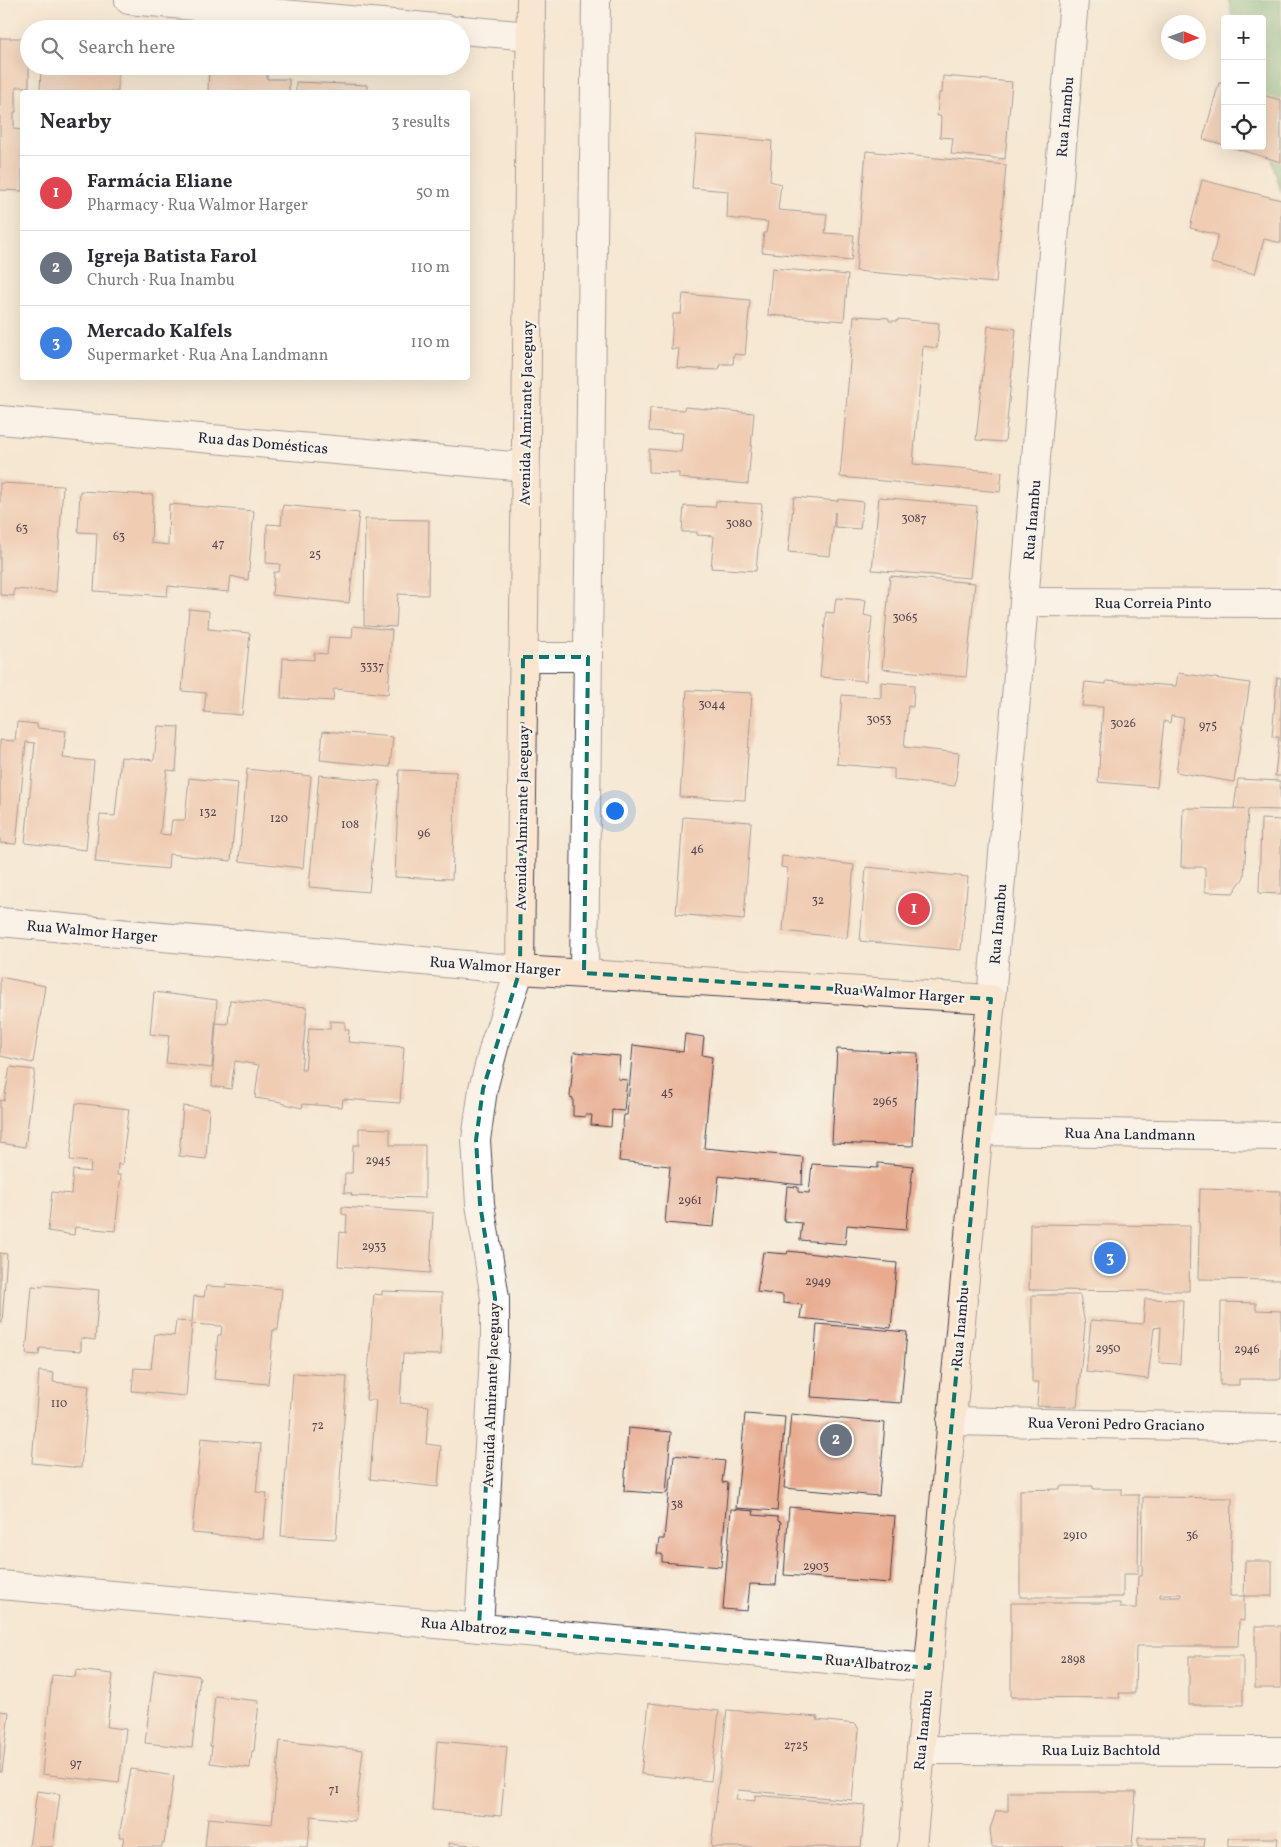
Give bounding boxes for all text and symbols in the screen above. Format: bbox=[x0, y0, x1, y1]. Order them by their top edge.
north arrow bbox=[1161, 15, 1206, 60]
map controls bbox=[1221, 15, 1266, 150]
button: + bbox=[1221, 15, 1266, 60]
search box bbox=[20, 20, 470, 75]
icon: search bbox=[38, 34, 66, 62]
text: Search here bbox=[78, 35, 175, 61]
button: − bbox=[1221, 60, 1266, 105]
street label: Rua Inambu bbox=[1053, 76, 1080, 158]
button: locate bbox=[1221, 105, 1266, 150]
text: Nearby bbox=[40, 108, 111, 137]
text: 3 results bbox=[391, 112, 450, 134]
text: Farmácia Eliane bbox=[87, 169, 232, 195]
text: 1 bbox=[53, 182, 59, 204]
text: 50 m bbox=[416, 182, 450, 204]
text: Pharmacy · Rua Walmor Harger bbox=[87, 195, 308, 217]
text: Igreja Batista Farol bbox=[87, 244, 257, 270]
text: 2 bbox=[52, 257, 60, 279]
text: 110 m bbox=[411, 257, 450, 279]
text: Church · Rua Inambu bbox=[87, 270, 235, 292]
text: Mercado Kalfels bbox=[87, 319, 232, 345]
street label: Avenida Almirante Jaceguay bbox=[515, 320, 540, 506]
text: 3 bbox=[52, 332, 60, 354]
text: 110 m bbox=[411, 332, 450, 354]
text: Supermarket · Rua Ana Landmann bbox=[87, 345, 328, 367]
street label: Rua das Domésticas bbox=[197, 428, 329, 461]
street label: Rua Inambu bbox=[1020, 479, 1047, 561]
house number: 3087 bbox=[901, 511, 927, 527]
house number: 3080 bbox=[726, 516, 752, 532]
house number: 63 bbox=[16, 521, 28, 537]
house number: 63 bbox=[113, 529, 125, 545]
house number: 47 bbox=[212, 536, 225, 552]
house number: 25 bbox=[309, 547, 321, 563]
street label: Rua Correia Pinto bbox=[1095, 594, 1211, 615]
house number: 3065 bbox=[892, 610, 918, 626]
house number: 3337 bbox=[360, 659, 384, 675]
house number: 3044 bbox=[698, 697, 726, 713]
house number: 3053 bbox=[867, 712, 891, 728]
house number: 3026 bbox=[1110, 716, 1136, 732]
house number: 975 bbox=[1199, 718, 1217, 734]
street label: Avenida Almirante Jaceguay bbox=[511, 725, 536, 911]
your location bbox=[602, 798, 628, 824]
house number: 132 bbox=[199, 805, 217, 821]
house number: 120 bbox=[270, 811, 288, 827]
house number: 108 bbox=[341, 817, 359, 833]
house number: 96 bbox=[418, 826, 430, 842]
house number: 46 bbox=[690, 842, 704, 858]
street label: Rua Inambu bbox=[986, 883, 1013, 965]
pin: 1 bbox=[898, 890, 930, 928]
house number: 32 bbox=[812, 893, 824, 909]
street label: Rua Walmor Harger bbox=[26, 916, 158, 949]
street label: Rua Walmor Harger bbox=[429, 952, 561, 983]
street label: Rua Walmor Harger bbox=[833, 979, 965, 1010]
house number: 45 bbox=[661, 1085, 674, 1101]
house number: 2965 bbox=[873, 1094, 898, 1110]
street label: Rua Ana Landmann bbox=[1064, 1124, 1196, 1147]
house number: 2945 bbox=[366, 1153, 391, 1169]
house number: 2961 bbox=[678, 1193, 702, 1209]
house number: 2933 bbox=[362, 1239, 386, 1255]
pin: 3 bbox=[1094, 1239, 1126, 1277]
house number: 2949 bbox=[805, 1274, 831, 1290]
street label: Rua Inambu bbox=[948, 1286, 975, 1368]
street label: Avenida Almirante Jaceguay bbox=[479, 1302, 506, 1488]
house number: 2950 bbox=[1095, 1341, 1121, 1357]
house number: 2946 bbox=[1234, 1342, 1260, 1358]
house number: 110 bbox=[51, 1396, 67, 1412]
street label: Rua Veroni Pedro Graciano bbox=[1027, 1413, 1205, 1438]
house number: 72 bbox=[312, 1418, 324, 1434]
pin: 2 bbox=[820, 1421, 852, 1459]
house number: 38 bbox=[671, 1497, 683, 1513]
house number: 2910 bbox=[1063, 1528, 1087, 1544]
house number: 36 bbox=[1186, 1528, 1198, 1544]
house number: 2903 bbox=[803, 1559, 829, 1575]
street label: Rua Albatroz bbox=[420, 1613, 508, 1642]
street label: Rua Albatroz bbox=[824, 1650, 912, 1679]
house number: 2898 bbox=[1061, 1652, 1085, 1668]
street label: Rua Inambu bbox=[910, 1689, 939, 1771]
house number: 2725 bbox=[784, 1738, 808, 1754]
street label: Rua Luiz Bachtold bbox=[1041, 1741, 1161, 1762]
house number: 97 bbox=[70, 1756, 82, 1772]
house number: 71 bbox=[329, 1782, 339, 1798]

